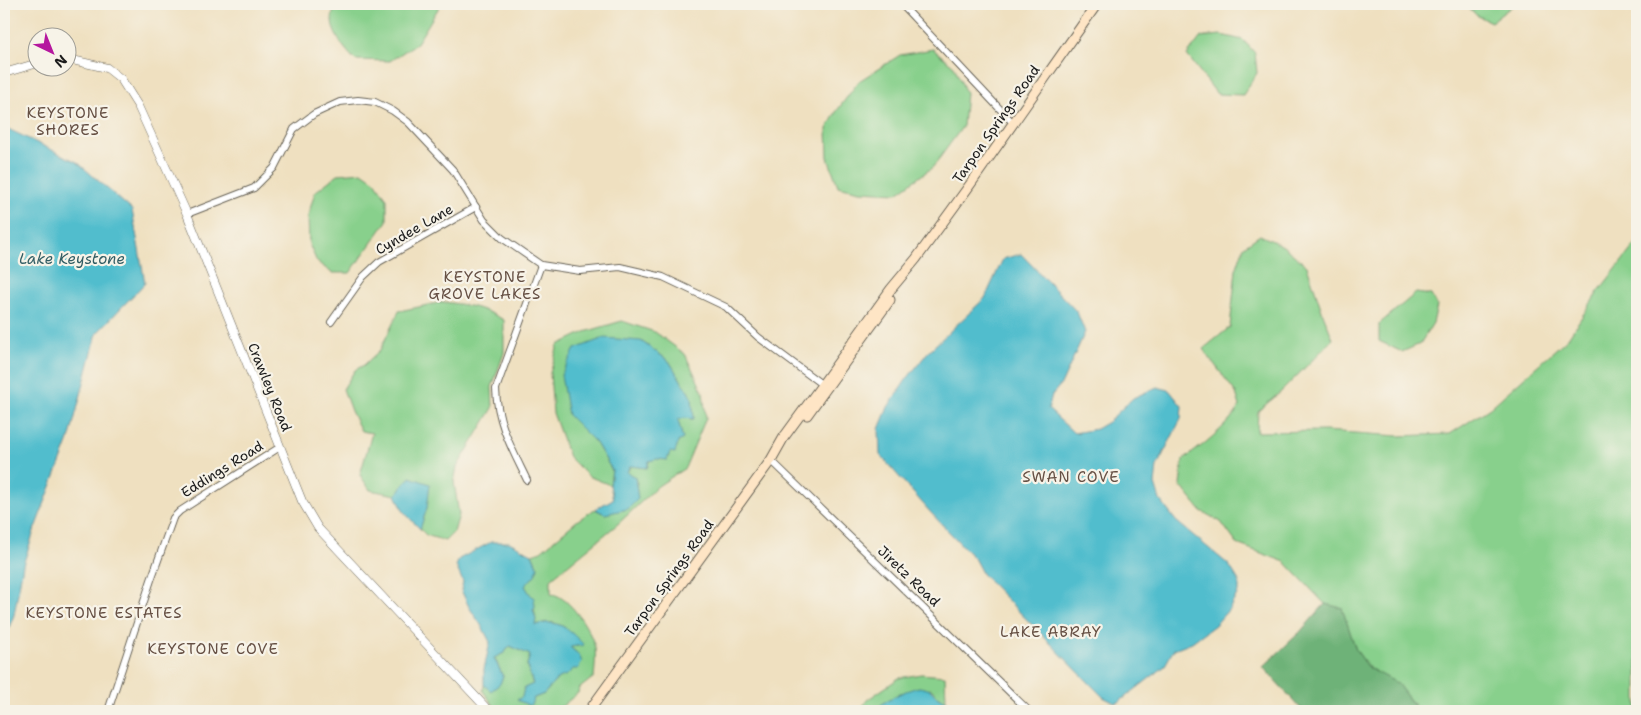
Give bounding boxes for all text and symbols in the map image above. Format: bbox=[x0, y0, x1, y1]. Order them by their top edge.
north arrow bbox=[28, 28, 78, 78]
text: N bbox=[51, 51, 71, 72]
street label: Tarpon Springs Road bbox=[948, 61, 1044, 187]
district label: KEYSTONE SHORES bbox=[27, 103, 109, 140]
street label: Cyndee Lane bbox=[372, 200, 456, 258]
water label: Lake Keystone bbox=[19, 249, 125, 269]
district label: KEYSTONE GROVE LAKES bbox=[429, 267, 541, 304]
street label: Crawley Road bbox=[244, 340, 296, 434]
street label: Eddings Road bbox=[178, 437, 266, 501]
district label: SWAN COVE bbox=[1022, 467, 1120, 487]
street label: Tarpon Springs Road bbox=[620, 516, 718, 640]
street label: Jiretz Road bbox=[874, 542, 944, 610]
district label: KEYSTONE ESTATES bbox=[25, 603, 183, 623]
district label: LAKE ABRAY bbox=[1000, 622, 1102, 642]
district label: KEYSTONE COVE bbox=[147, 639, 279, 659]

